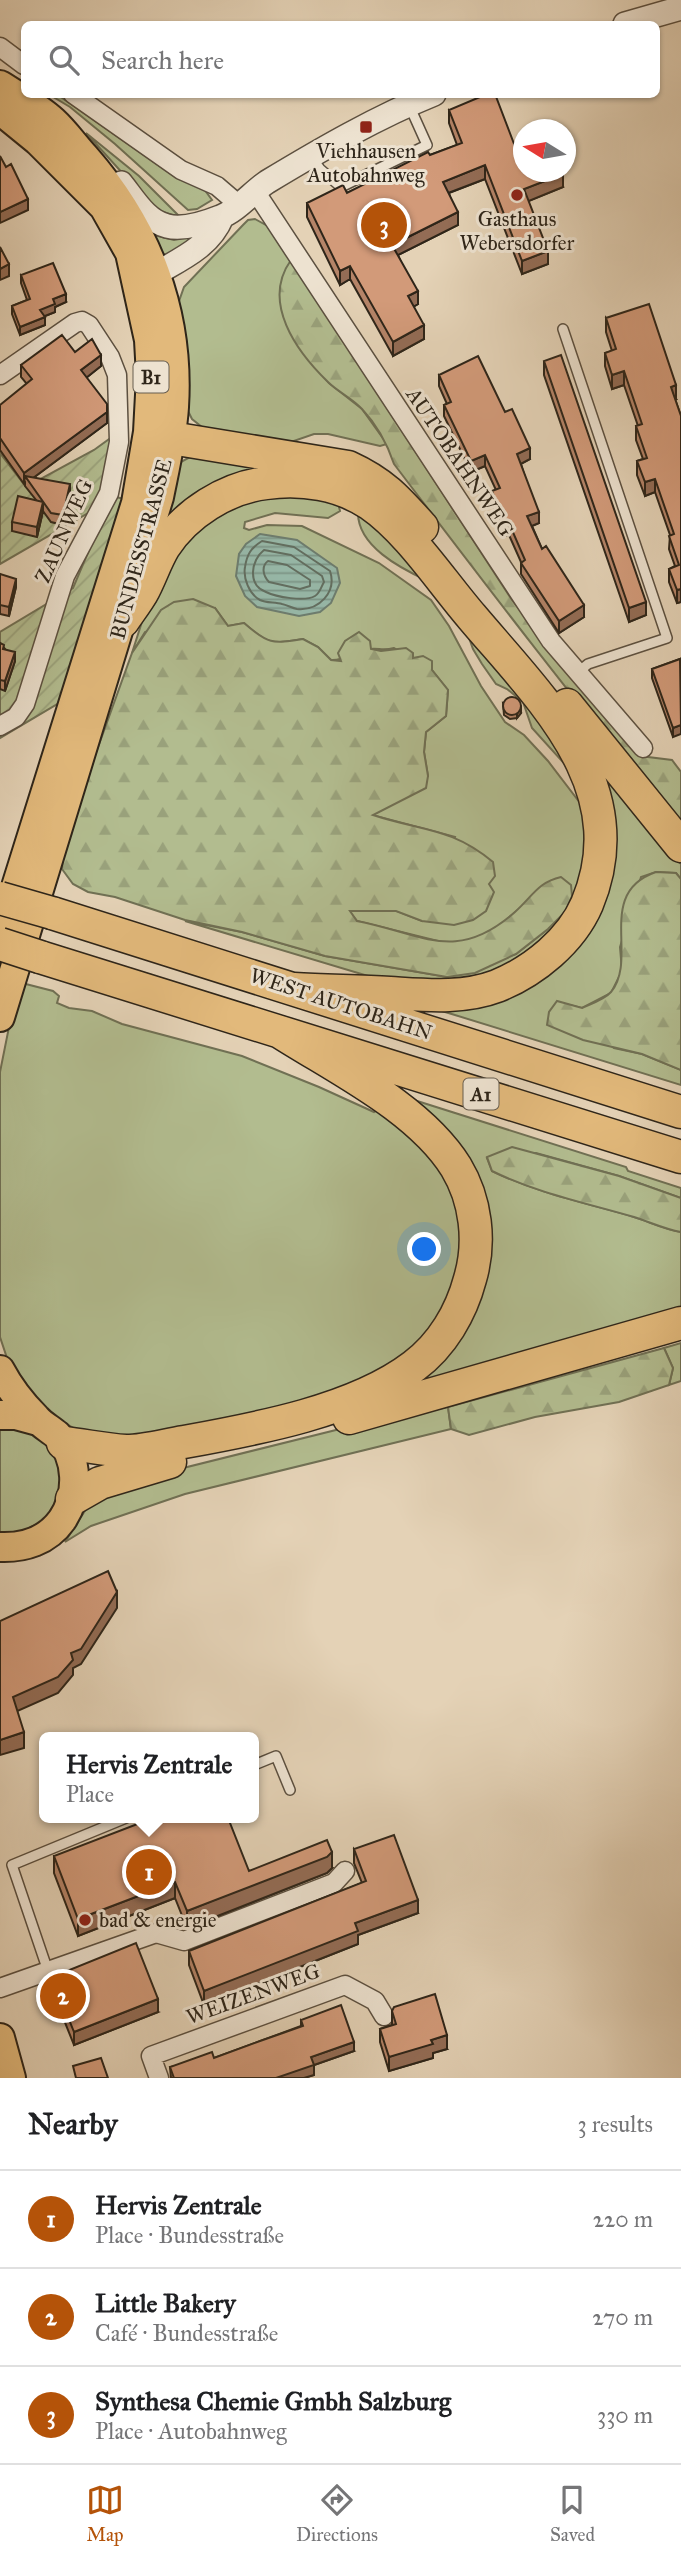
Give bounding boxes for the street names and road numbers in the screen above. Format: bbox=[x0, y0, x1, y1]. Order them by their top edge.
road number: B1 bbox=[134, 362, 168, 392]
street label: AUTOBAHNWEG bbox=[400, 382, 520, 542]
street label: BUNDESSTRASSE bbox=[104, 456, 178, 642]
street label: ZAUNWEG bbox=[30, 475, 98, 587]
street label: WEST AUTOBAHN bbox=[247, 962, 436, 1046]
road number: A1 bbox=[463, 1078, 498, 1110]
street label: WEIZENWEG bbox=[183, 1958, 323, 2030]

